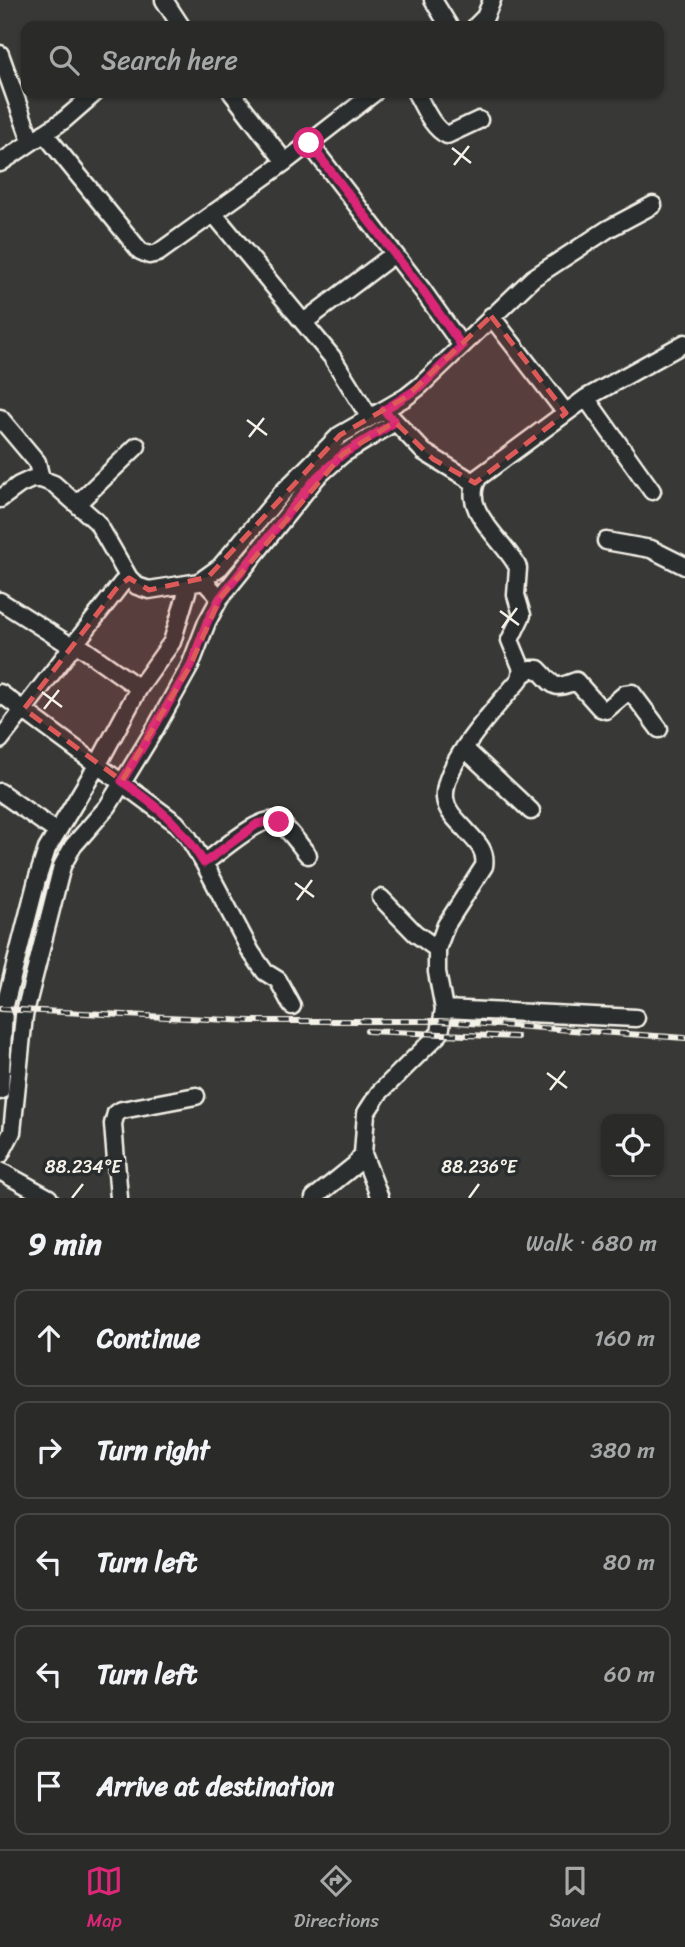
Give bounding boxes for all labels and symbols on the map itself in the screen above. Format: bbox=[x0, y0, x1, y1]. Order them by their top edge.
route start bbox=[293, 127, 324, 158]
route end bbox=[263, 806, 294, 837]
text: 88.234°E bbox=[45, 1151, 122, 1183]
text: 88.236°E bbox=[441, 1151, 518, 1183]

